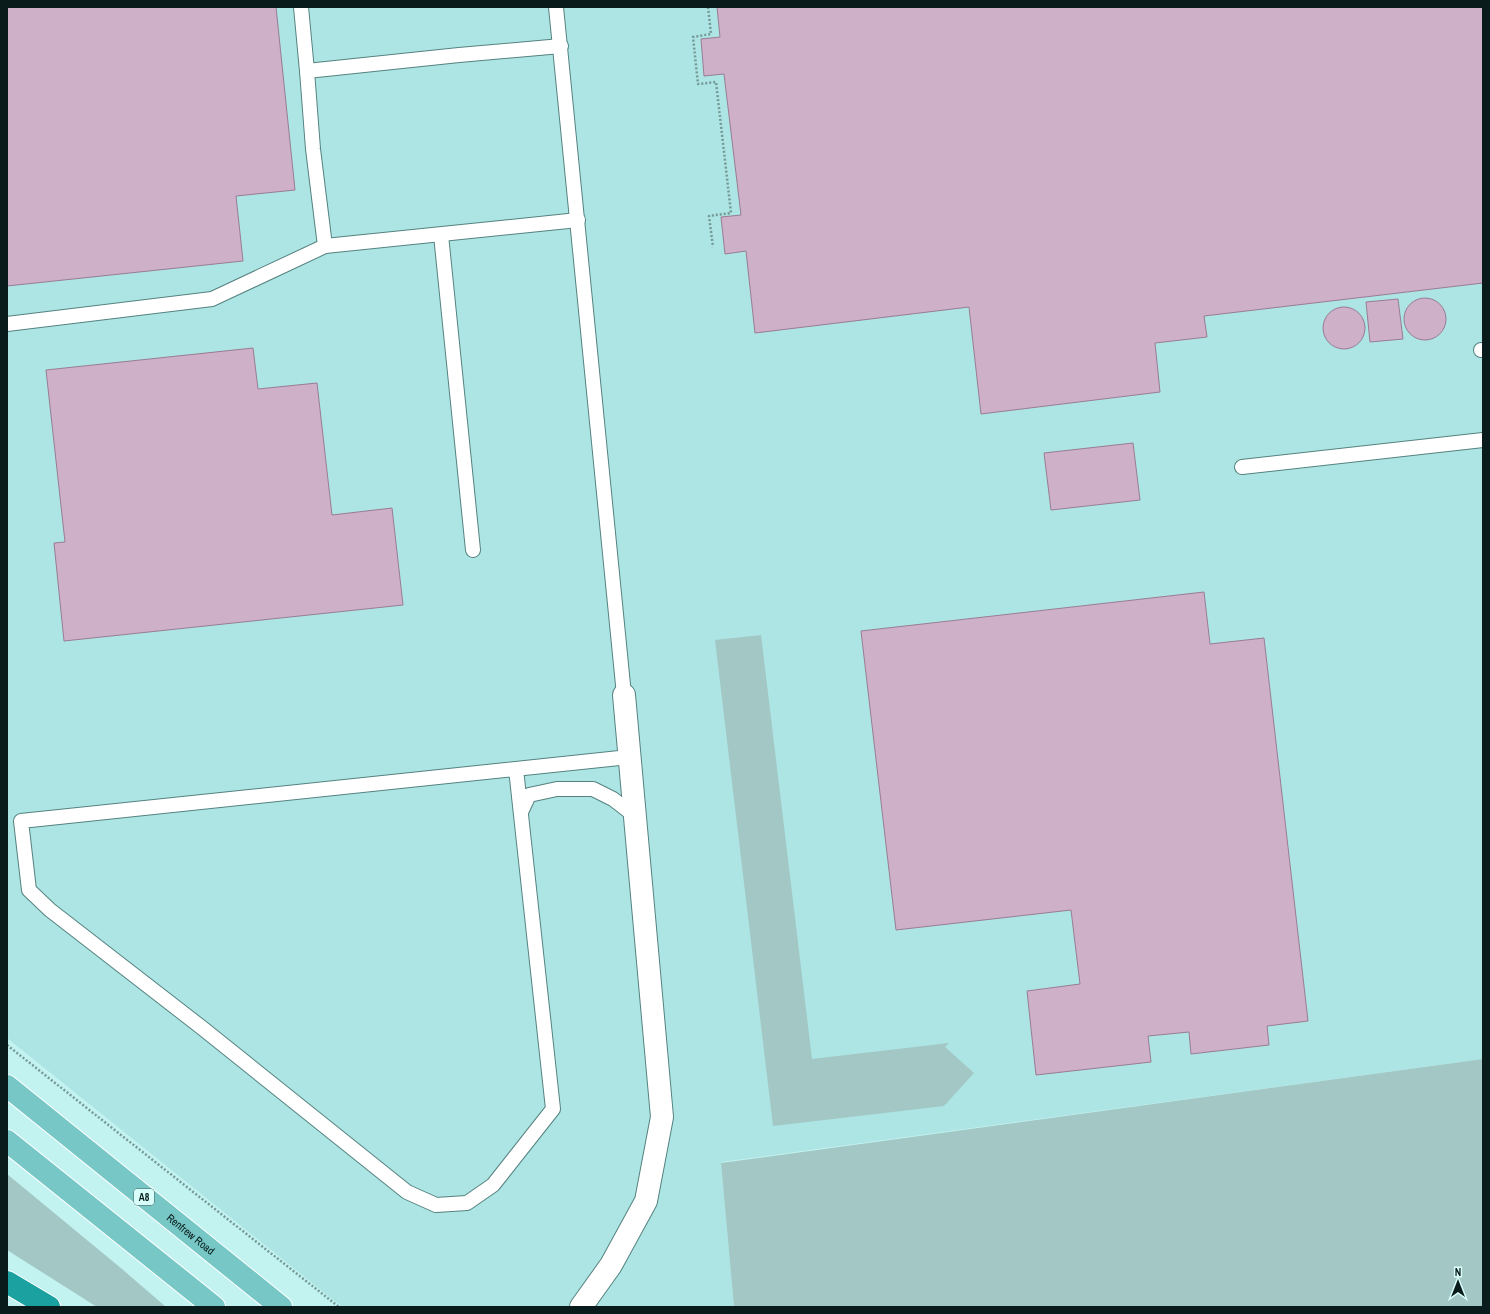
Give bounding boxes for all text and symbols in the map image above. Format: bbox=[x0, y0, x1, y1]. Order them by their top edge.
road number: A8 bbox=[134, 1189, 154, 1205]
street label: Renfrew Road bbox=[164, 1211, 218, 1258]
north arrow bbox=[1438, 1262, 1478, 1302]
text: N bbox=[1455, 1265, 1461, 1279]

